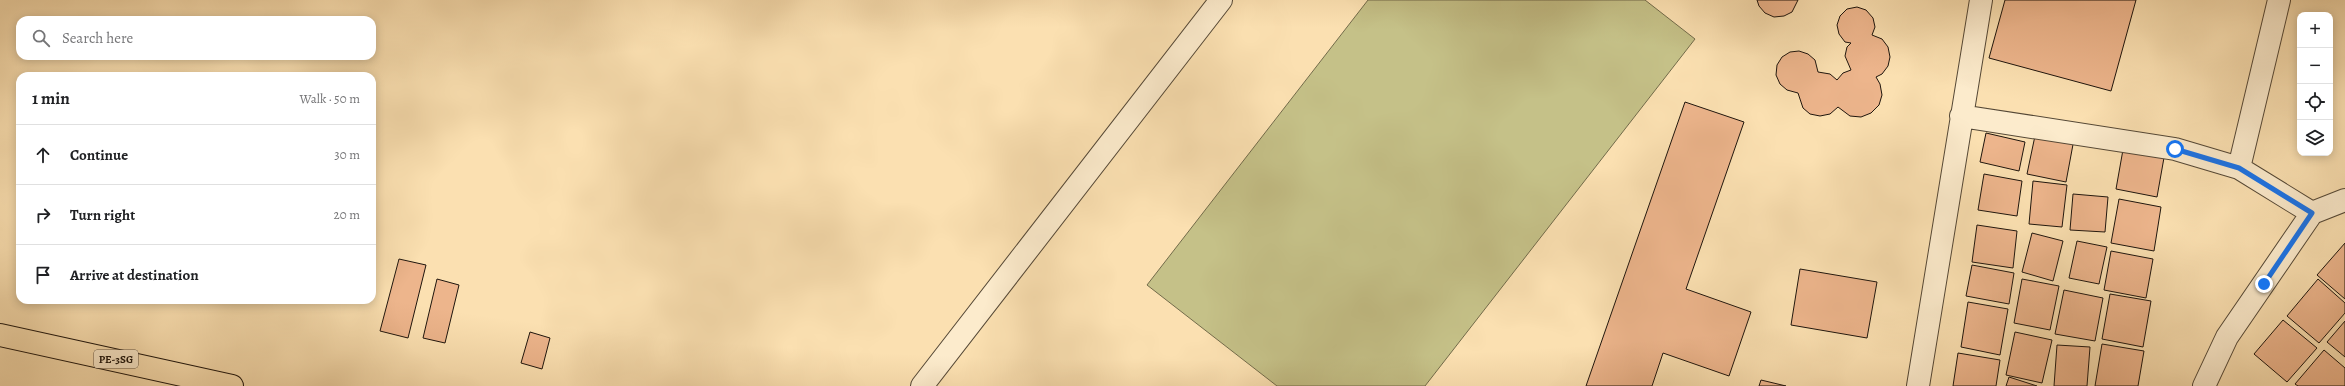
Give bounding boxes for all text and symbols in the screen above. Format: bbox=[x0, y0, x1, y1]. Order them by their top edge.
map controls bbox=[2297, 12, 2333, 156]
button: + bbox=[2297, 12, 2333, 48]
search box bbox=[16, 16, 376, 60]
icon: search bbox=[30, 27, 52, 49]
text: Search here bbox=[62, 28, 133, 48]
button: − bbox=[2297, 48, 2333, 84]
button: locate bbox=[2297, 84, 2333, 120]
text: 1 min bbox=[32, 87, 70, 110]
text: Walk · 50 m bbox=[300, 90, 360, 107]
button: layers bbox=[2297, 120, 2333, 156]
route start bbox=[2166, 140, 2184, 158]
icon: ahead bbox=[32, 144, 54, 166]
text: Continue bbox=[70, 145, 128, 165]
text: 30 m bbox=[334, 146, 360, 163]
icon: right bbox=[32, 204, 54, 226]
text: Turn right bbox=[70, 205, 135, 225]
text: 20 m bbox=[334, 206, 360, 223]
icon: arrive bbox=[32, 264, 54, 286]
text: Arrive at destination bbox=[70, 265, 199, 285]
route end bbox=[2255, 275, 2273, 293]
road number: PE-3SG bbox=[94, 350, 138, 368]

